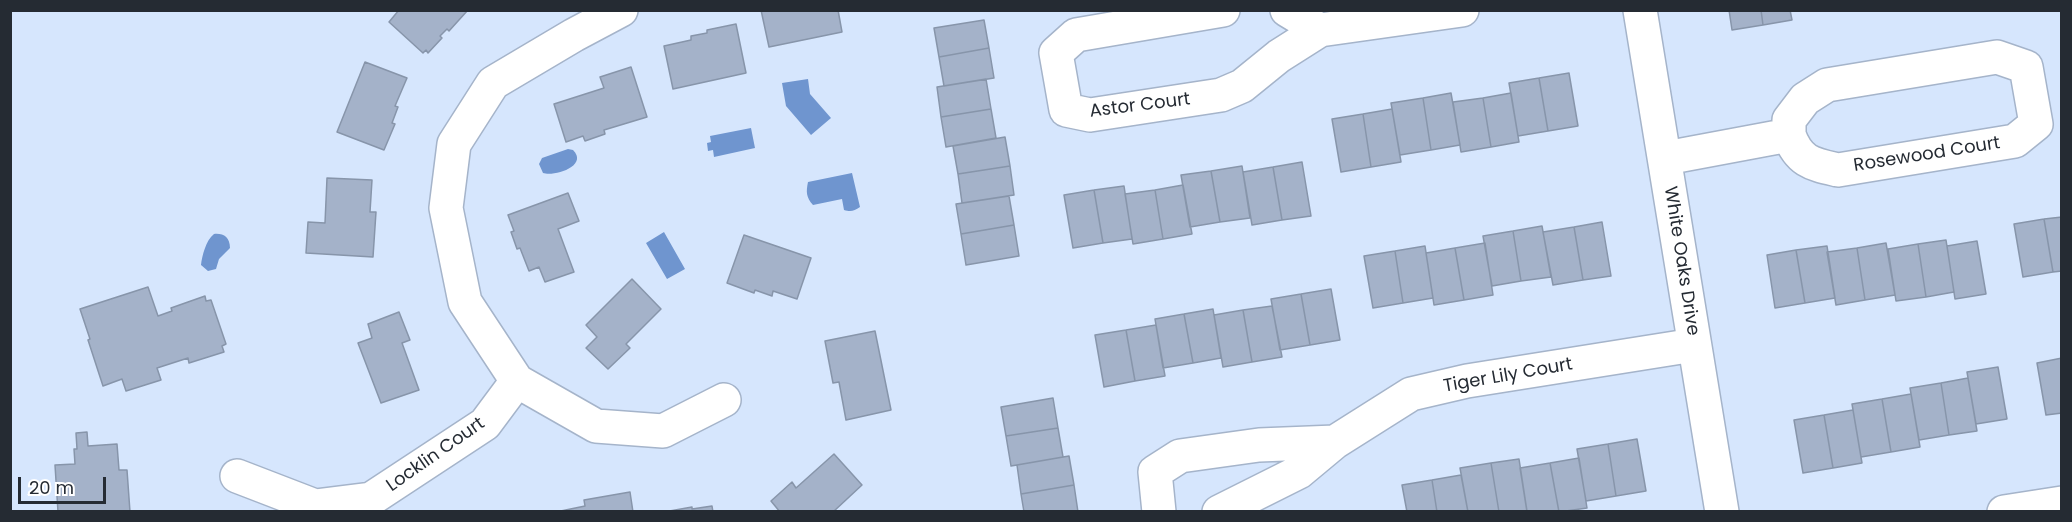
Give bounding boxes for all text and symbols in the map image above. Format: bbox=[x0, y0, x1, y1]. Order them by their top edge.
street label: Astor Court bbox=[1088, 89, 1192, 123]
street label: Rosewood Court bbox=[1852, 133, 2002, 177]
street label: White Oaks Drive bbox=[1659, 185, 1703, 337]
street label: Tiger Lily Court bbox=[1442, 354, 1574, 398]
street label: Locklin Court bbox=[383, 413, 489, 497]
scale bar bbox=[21, 465, 110, 503]
text: 20 m bbox=[29, 475, 74, 500]

